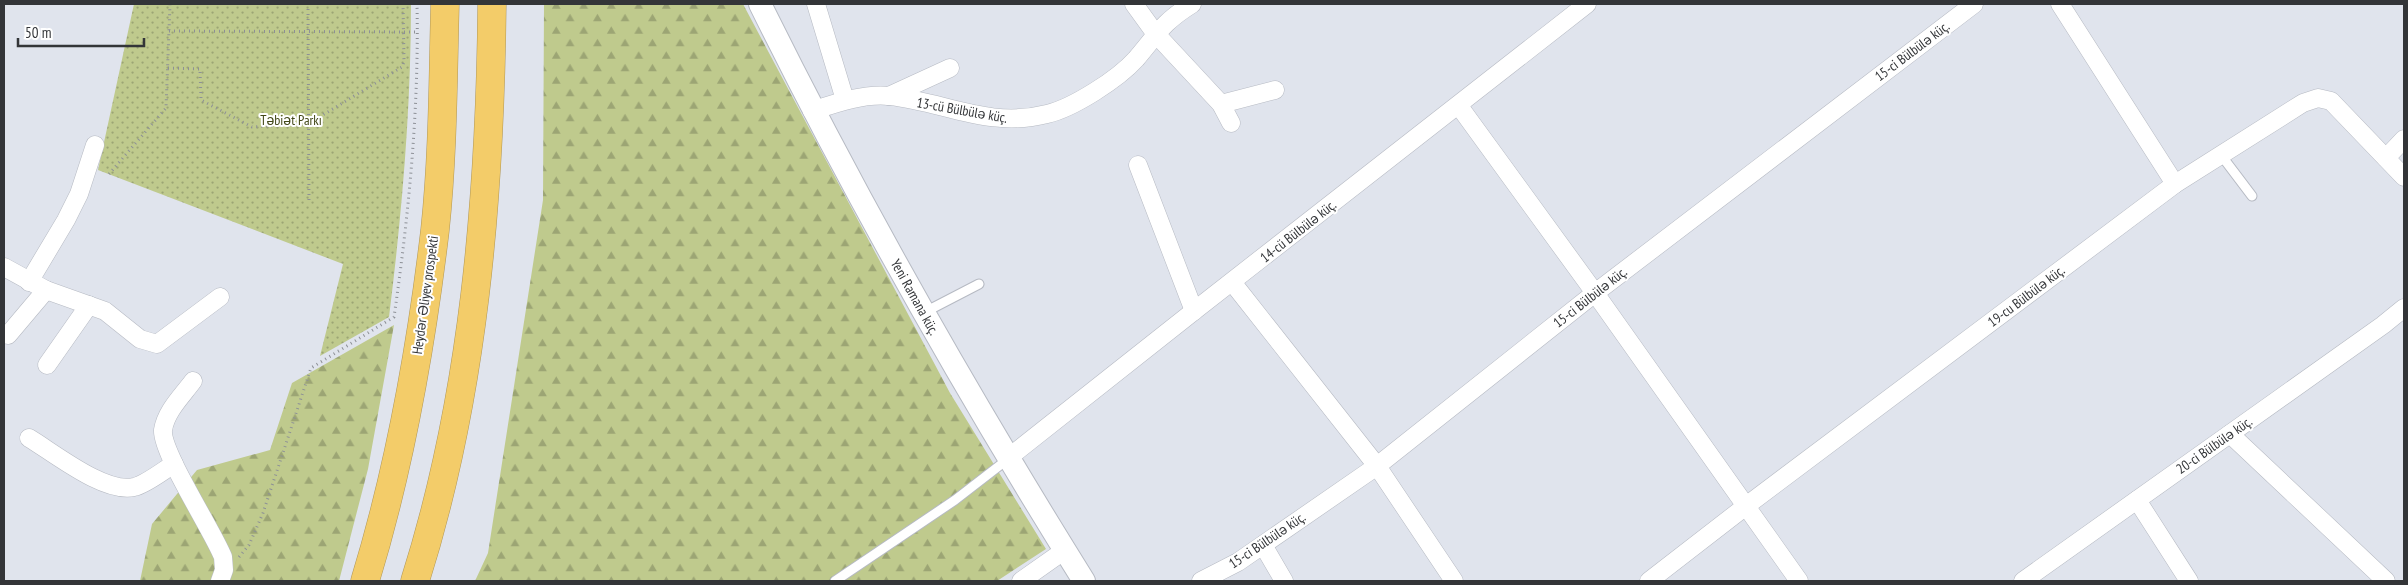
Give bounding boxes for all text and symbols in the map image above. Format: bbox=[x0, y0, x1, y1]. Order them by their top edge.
scale bar bbox=[18, 15, 144, 47]
street label: 15-ci Bülbülə küç. bbox=[1871, 17, 1953, 85]
text: 50 m bbox=[25, 23, 51, 42]
street label: 13-cü Bülbülə küç. bbox=[915, 93, 1009, 127]
park label: Təbiət Parkı bbox=[260, 111, 322, 129]
street label: 14-cü Bülbülə küç. bbox=[1256, 196, 1340, 266]
street label: Heydər Əliyev prospekti bbox=[408, 235, 442, 355]
street label: Yeni Ramana küç. bbox=[887, 256, 943, 338]
street label: 19-cu Bülbülə küç. bbox=[1984, 261, 2068, 331]
street label: 15-ci Bülbülə küç. bbox=[1549, 263, 1631, 331]
street label: 20-ci Bülbülə küç. bbox=[2172, 412, 2256, 478]
street label: 15-ci Bülbülə küç. bbox=[1225, 508, 1309, 572]

